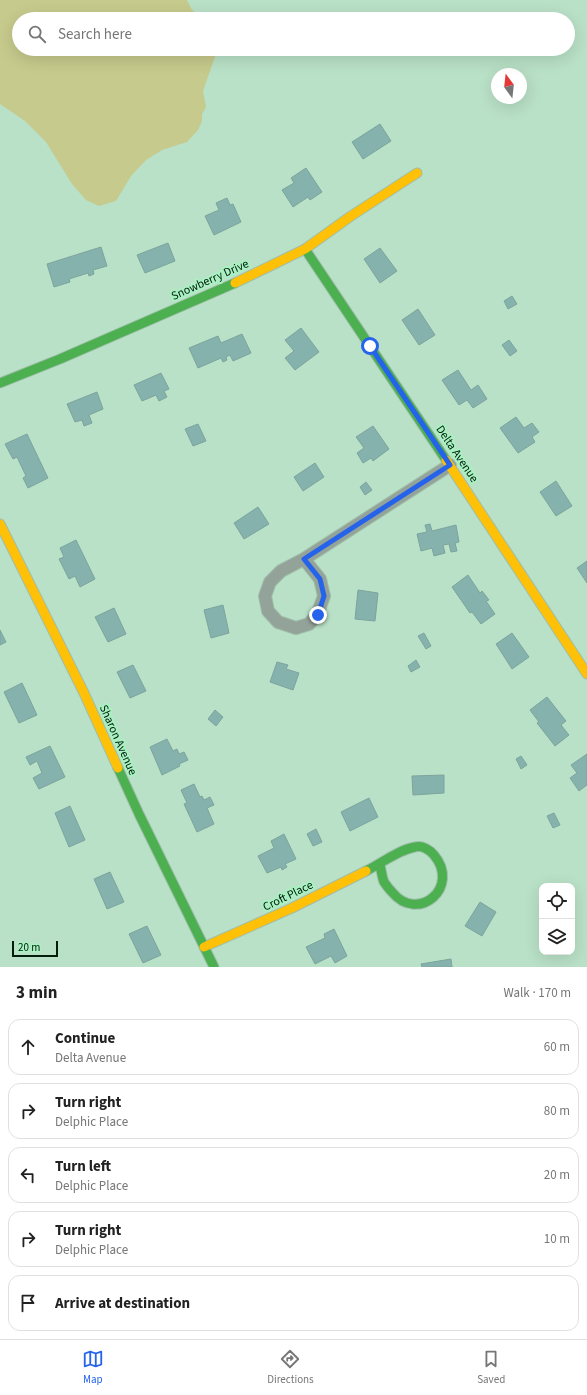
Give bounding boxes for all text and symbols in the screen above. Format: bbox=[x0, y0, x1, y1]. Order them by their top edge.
search box bbox=[12, 12, 575, 56]
icon: search bbox=[26, 23, 48, 45]
text: Search here bbox=[58, 24, 132, 45]
north arrow bbox=[491, 68, 527, 104]
street label: Snowberry Drive bbox=[168, 255, 252, 305]
route start bbox=[361, 337, 379, 355]
street label: Delta Avenue bbox=[432, 422, 482, 486]
route end bbox=[309, 606, 327, 624]
street label: Sharon Avenue bbox=[95, 702, 141, 778]
street label: Croft Place bbox=[260, 877, 316, 915]
map controls bbox=[539, 883, 575, 955]
button: locate bbox=[539, 883, 575, 919]
button: layers bbox=[539, 919, 575, 955]
scale bar bbox=[12, 939, 58, 958]
text: 20 m bbox=[18, 940, 40, 955]
text: 3 min bbox=[16, 981, 57, 1005]
text: Walk · 170 m bbox=[503, 984, 571, 1002]
text: Continue bbox=[55, 1028, 115, 1049]
icon: ahead bbox=[17, 1036, 39, 1058]
text: 60 m bbox=[544, 1038, 570, 1056]
text: Delta Avenue bbox=[55, 1049, 126, 1067]
text: Turn right bbox=[55, 1092, 121, 1113]
icon: right bbox=[17, 1100, 39, 1122]
text: 80 m bbox=[544, 1102, 570, 1120]
text: Delphic Place bbox=[55, 1113, 128, 1131]
text: Turn left bbox=[55, 1156, 111, 1177]
icon: left bbox=[17, 1164, 39, 1186]
text: 20 m bbox=[544, 1166, 570, 1184]
text: Delphic Place bbox=[55, 1177, 128, 1195]
text: Turn right bbox=[55, 1220, 121, 1241]
icon: right bbox=[17, 1228, 39, 1250]
text: 10 m bbox=[544, 1230, 570, 1248]
text: Delphic Place bbox=[55, 1241, 128, 1259]
icon: arrive bbox=[17, 1292, 39, 1314]
text: Arrive at destination bbox=[55, 1293, 190, 1314]
tab: Map bbox=[82, 1348, 104, 1387]
tab: Directions bbox=[267, 1348, 314, 1387]
tab: Saved bbox=[477, 1348, 505, 1387]

